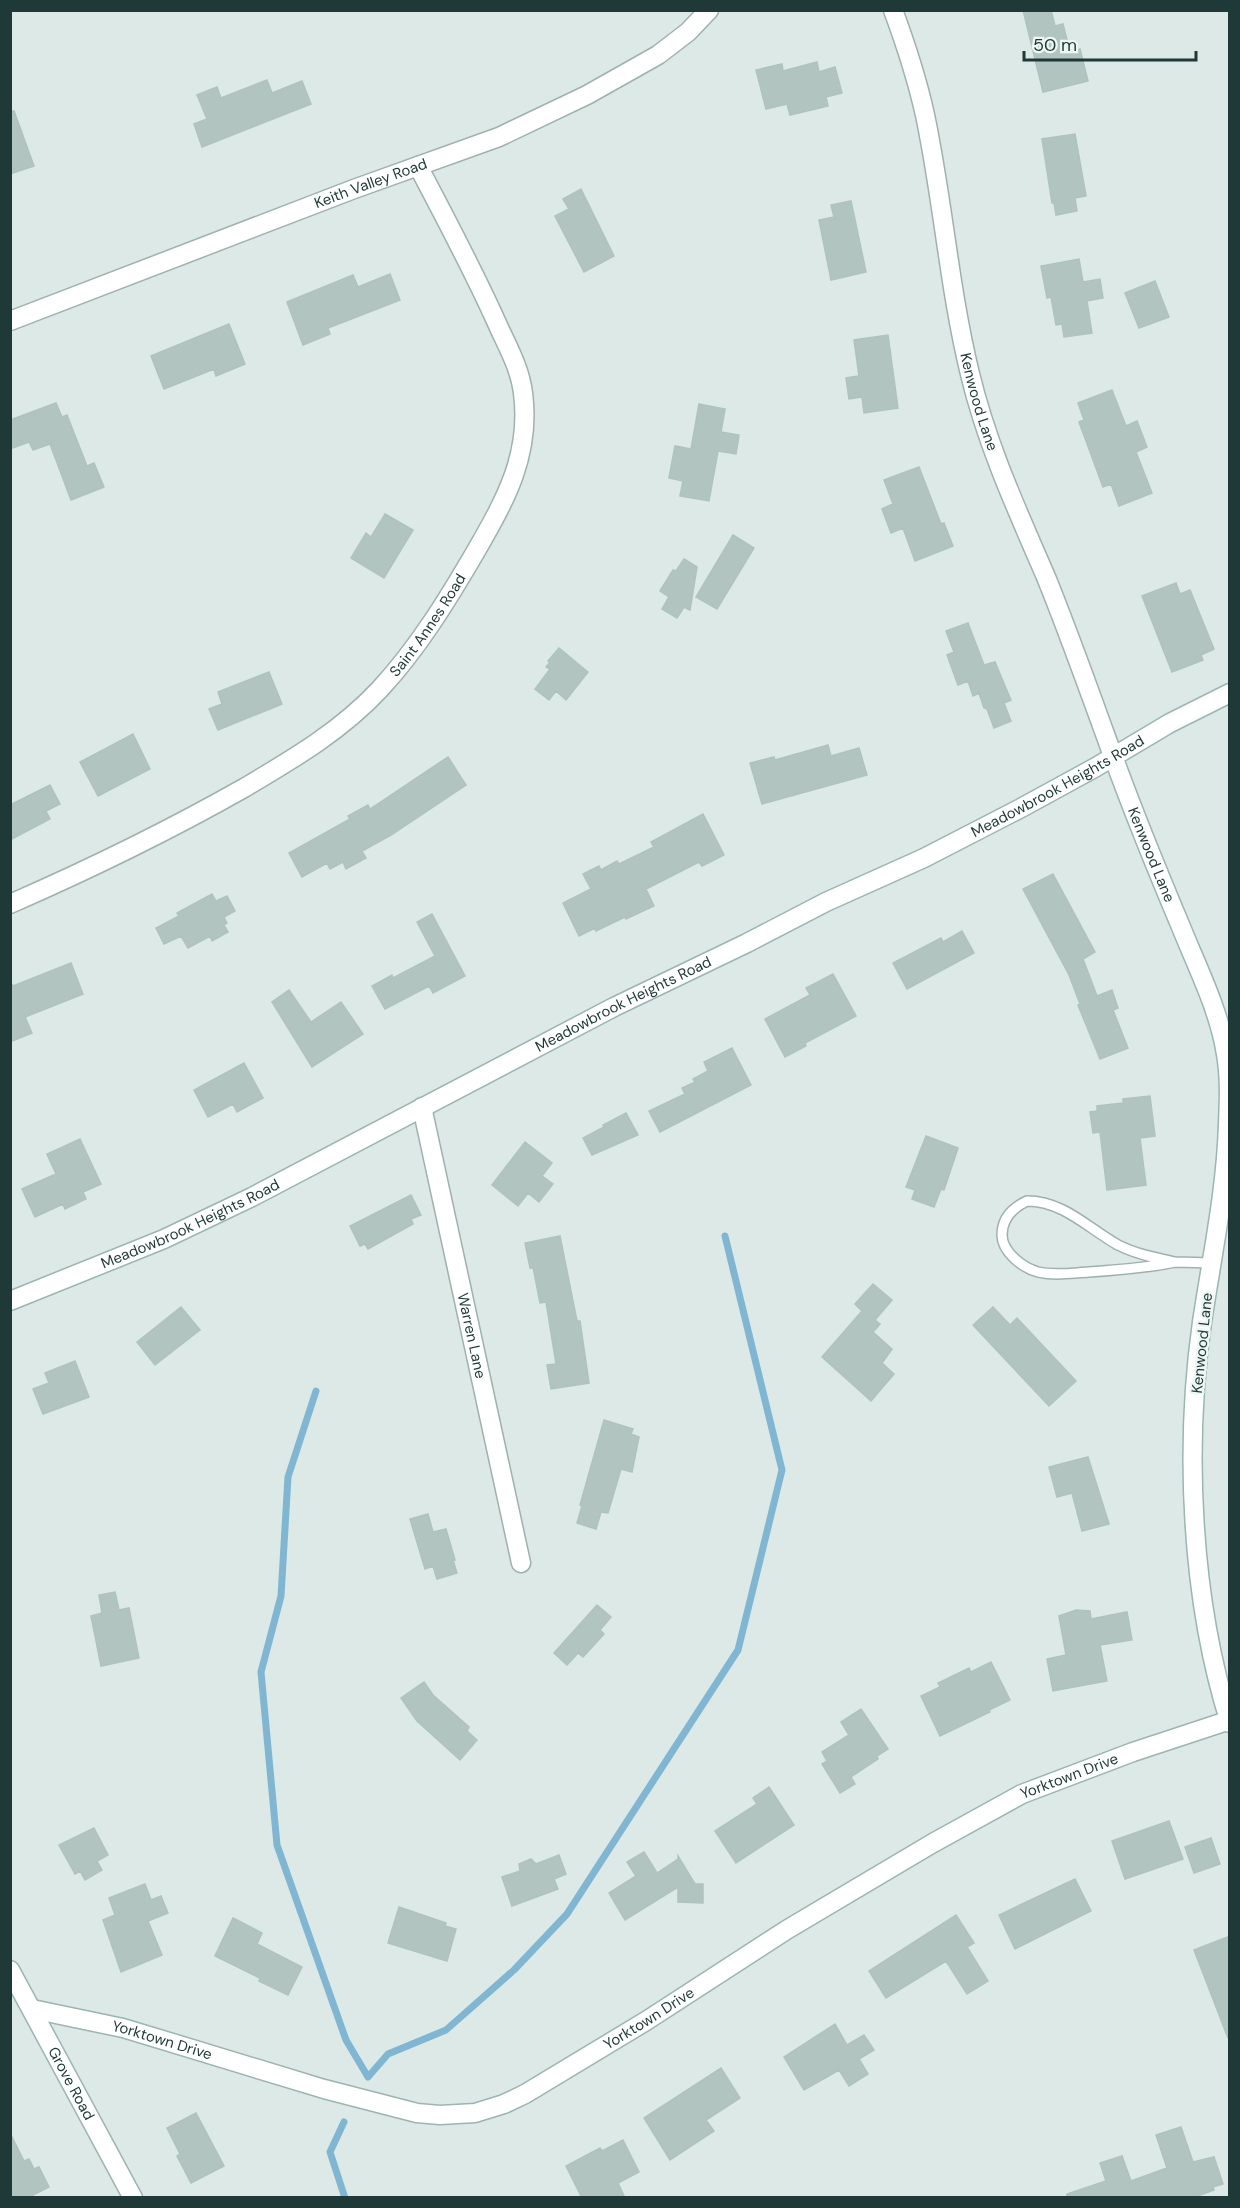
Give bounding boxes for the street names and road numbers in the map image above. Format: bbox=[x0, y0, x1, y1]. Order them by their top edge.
street label: Keith Valley Road bbox=[311, 154, 430, 213]
street label: Kenwood Lane bbox=[955, 351, 1003, 454]
street label: Saint Annes Road bbox=[385, 570, 470, 681]
street label: Meadowbrook Heights Road bbox=[968, 731, 1148, 842]
street label: Kenwood Lane bbox=[1123, 804, 1180, 905]
street label: Meadowbrook Heights Road bbox=[532, 952, 715, 1057]
street label: Meadowbrook Heights Road bbox=[98, 1174, 283, 1273]
street label: Warren Lane bbox=[453, 1291, 491, 1380]
street label: Kenwood Lane bbox=[1187, 1292, 1217, 1394]
street label: Yorktown Drive bbox=[1017, 1748, 1121, 1804]
street label: Yorktown Drive bbox=[600, 1982, 698, 2054]
street label: Yorktown Drive bbox=[111, 2016, 215, 2064]
street label: Grove Road bbox=[43, 2043, 99, 2124]

